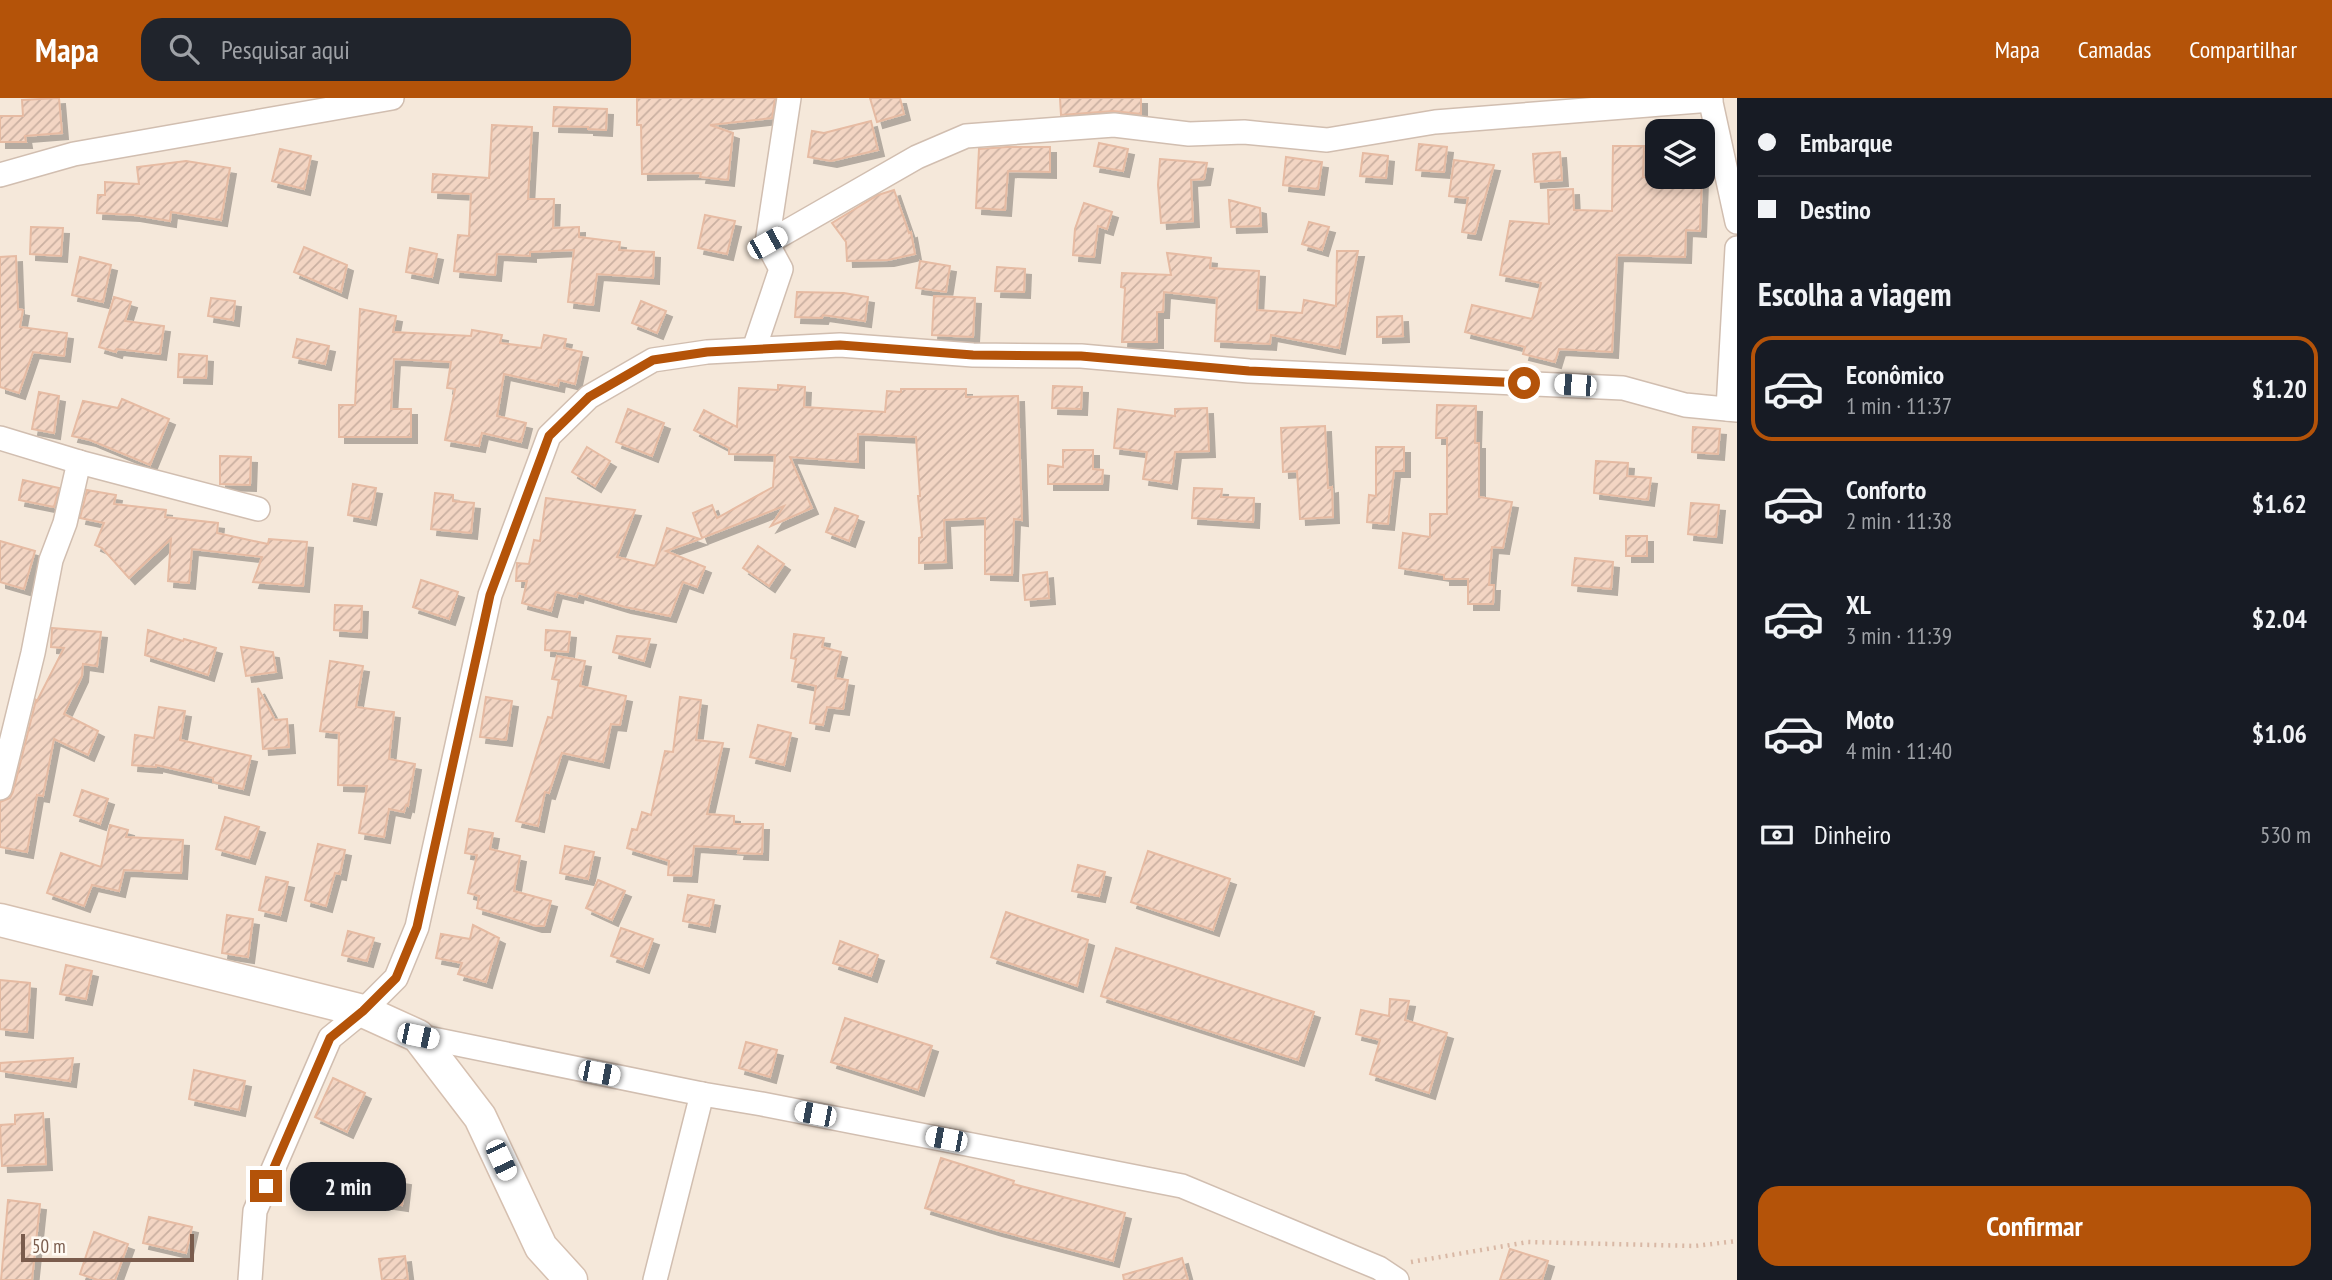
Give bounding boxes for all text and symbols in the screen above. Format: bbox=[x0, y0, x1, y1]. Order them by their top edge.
search box bbox=[141, 18, 631, 81]
text: Mapa bbox=[35, 28, 99, 71]
icon: search bbox=[165, 30, 203, 68]
text: Pesquisar aqui bbox=[221, 33, 350, 66]
text: Mapa bbox=[1995, 34, 2040, 65]
text: Camadas bbox=[2078, 34, 2151, 65]
text: Compartilhar bbox=[2189, 34, 2297, 65]
map controls bbox=[1645, 119, 1715, 189]
button: layers bbox=[1645, 119, 1715, 189]
text: Embarque bbox=[1800, 126, 1893, 159]
text: Destino bbox=[1800, 193, 1871, 226]
car bbox=[744, 224, 791, 262]
text: Escolha a viagem bbox=[1758, 273, 1951, 315]
icon: car bbox=[1762, 357, 1825, 420]
text: Econômico bbox=[1846, 358, 1944, 391]
route start bbox=[1508, 367, 1540, 399]
text: $1.20 bbox=[2252, 372, 2307, 405]
car bbox=[1554, 373, 1597, 397]
text: 1 min · 11:37 bbox=[1846, 391, 1952, 420]
icon: car bbox=[1762, 472, 1825, 535]
text: Conforto bbox=[1846, 473, 1926, 506]
text: $1.62 bbox=[2252, 487, 2307, 520]
text: 2 min · 11:38 bbox=[1846, 506, 1952, 535]
icon: car bbox=[1762, 587, 1825, 650]
text: XL bbox=[1846, 588, 1871, 621]
text: $2.04 bbox=[2252, 602, 2307, 635]
text: 3 min · 11:39 bbox=[1846, 621, 1952, 650]
icon: car bbox=[1762, 702, 1825, 765]
text: Moto bbox=[1846, 703, 1894, 736]
text: $1.06 bbox=[2252, 717, 2307, 750]
text: 4 min · 11:40 bbox=[1846, 736, 1952, 765]
icon: cash bbox=[1758, 816, 1796, 854]
text: Dinheiro bbox=[1814, 818, 1891, 851]
text: 530 m bbox=[2260, 820, 2311, 849]
car bbox=[396, 1021, 441, 1051]
car bbox=[577, 1059, 622, 1087]
car bbox=[793, 1100, 838, 1128]
car bbox=[924, 1125, 969, 1153]
car bbox=[483, 1137, 520, 1183]
callout: 2 min bbox=[290, 1162, 406, 1210]
route end bbox=[250, 1170, 282, 1202]
text: 2 min bbox=[325, 1172, 371, 1201]
button: Confirmar bbox=[1758, 1186, 2311, 1266]
scale bar bbox=[21, 1231, 194, 1263]
text: 50 m bbox=[32, 1234, 66, 1258]

